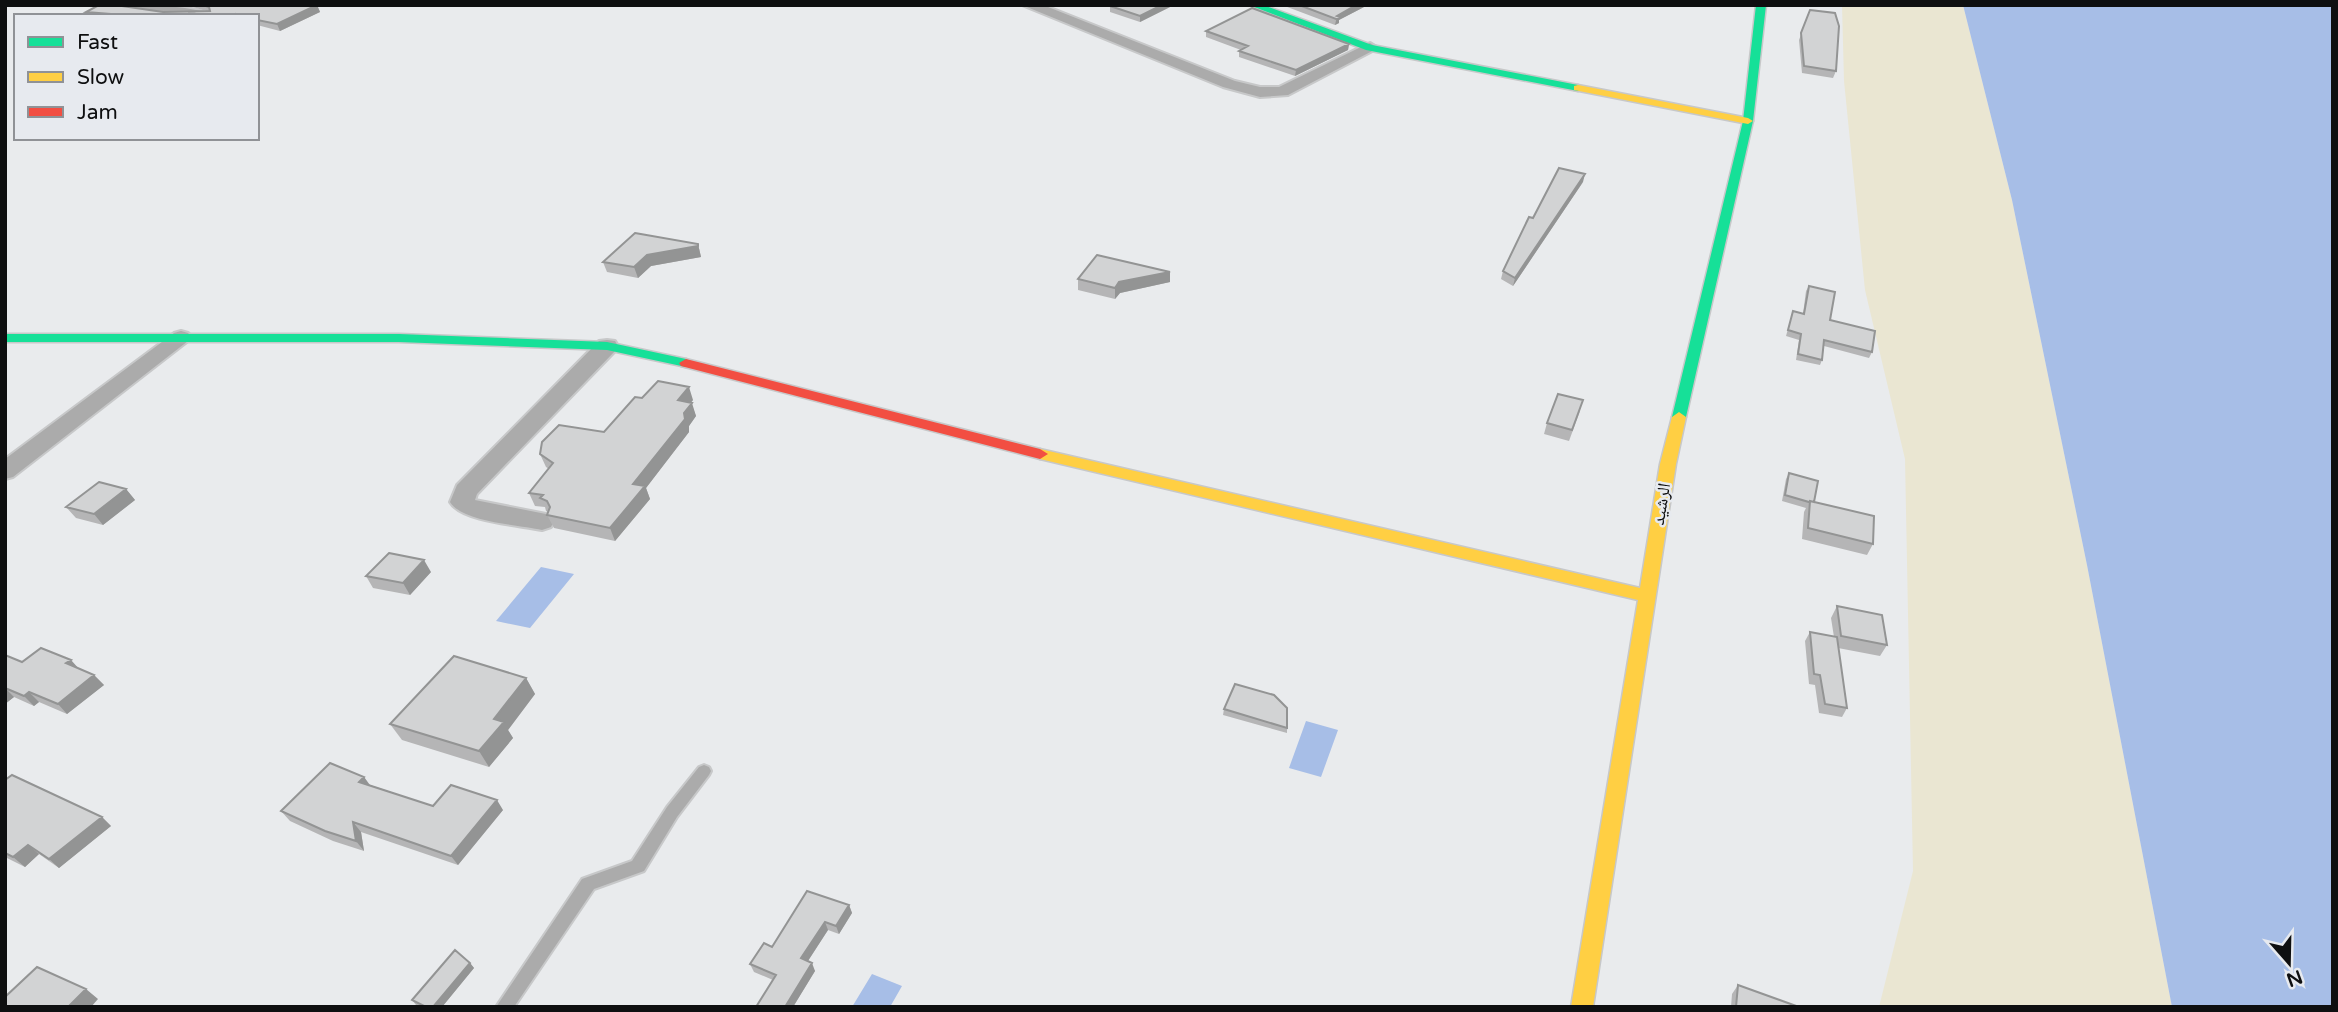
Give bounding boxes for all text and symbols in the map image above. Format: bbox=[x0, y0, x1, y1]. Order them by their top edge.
legend bbox=[14, 14, 259, 140]
text: Fast bbox=[77, 30, 118, 55]
text: Slow bbox=[77, 65, 125, 90]
text: Jam bbox=[77, 100, 118, 125]
street label: الرشيد bbox=[1647, 481, 1675, 527]
north arrow bbox=[2254, 928, 2324, 998]
text: N bbox=[2284, 965, 2305, 991]

